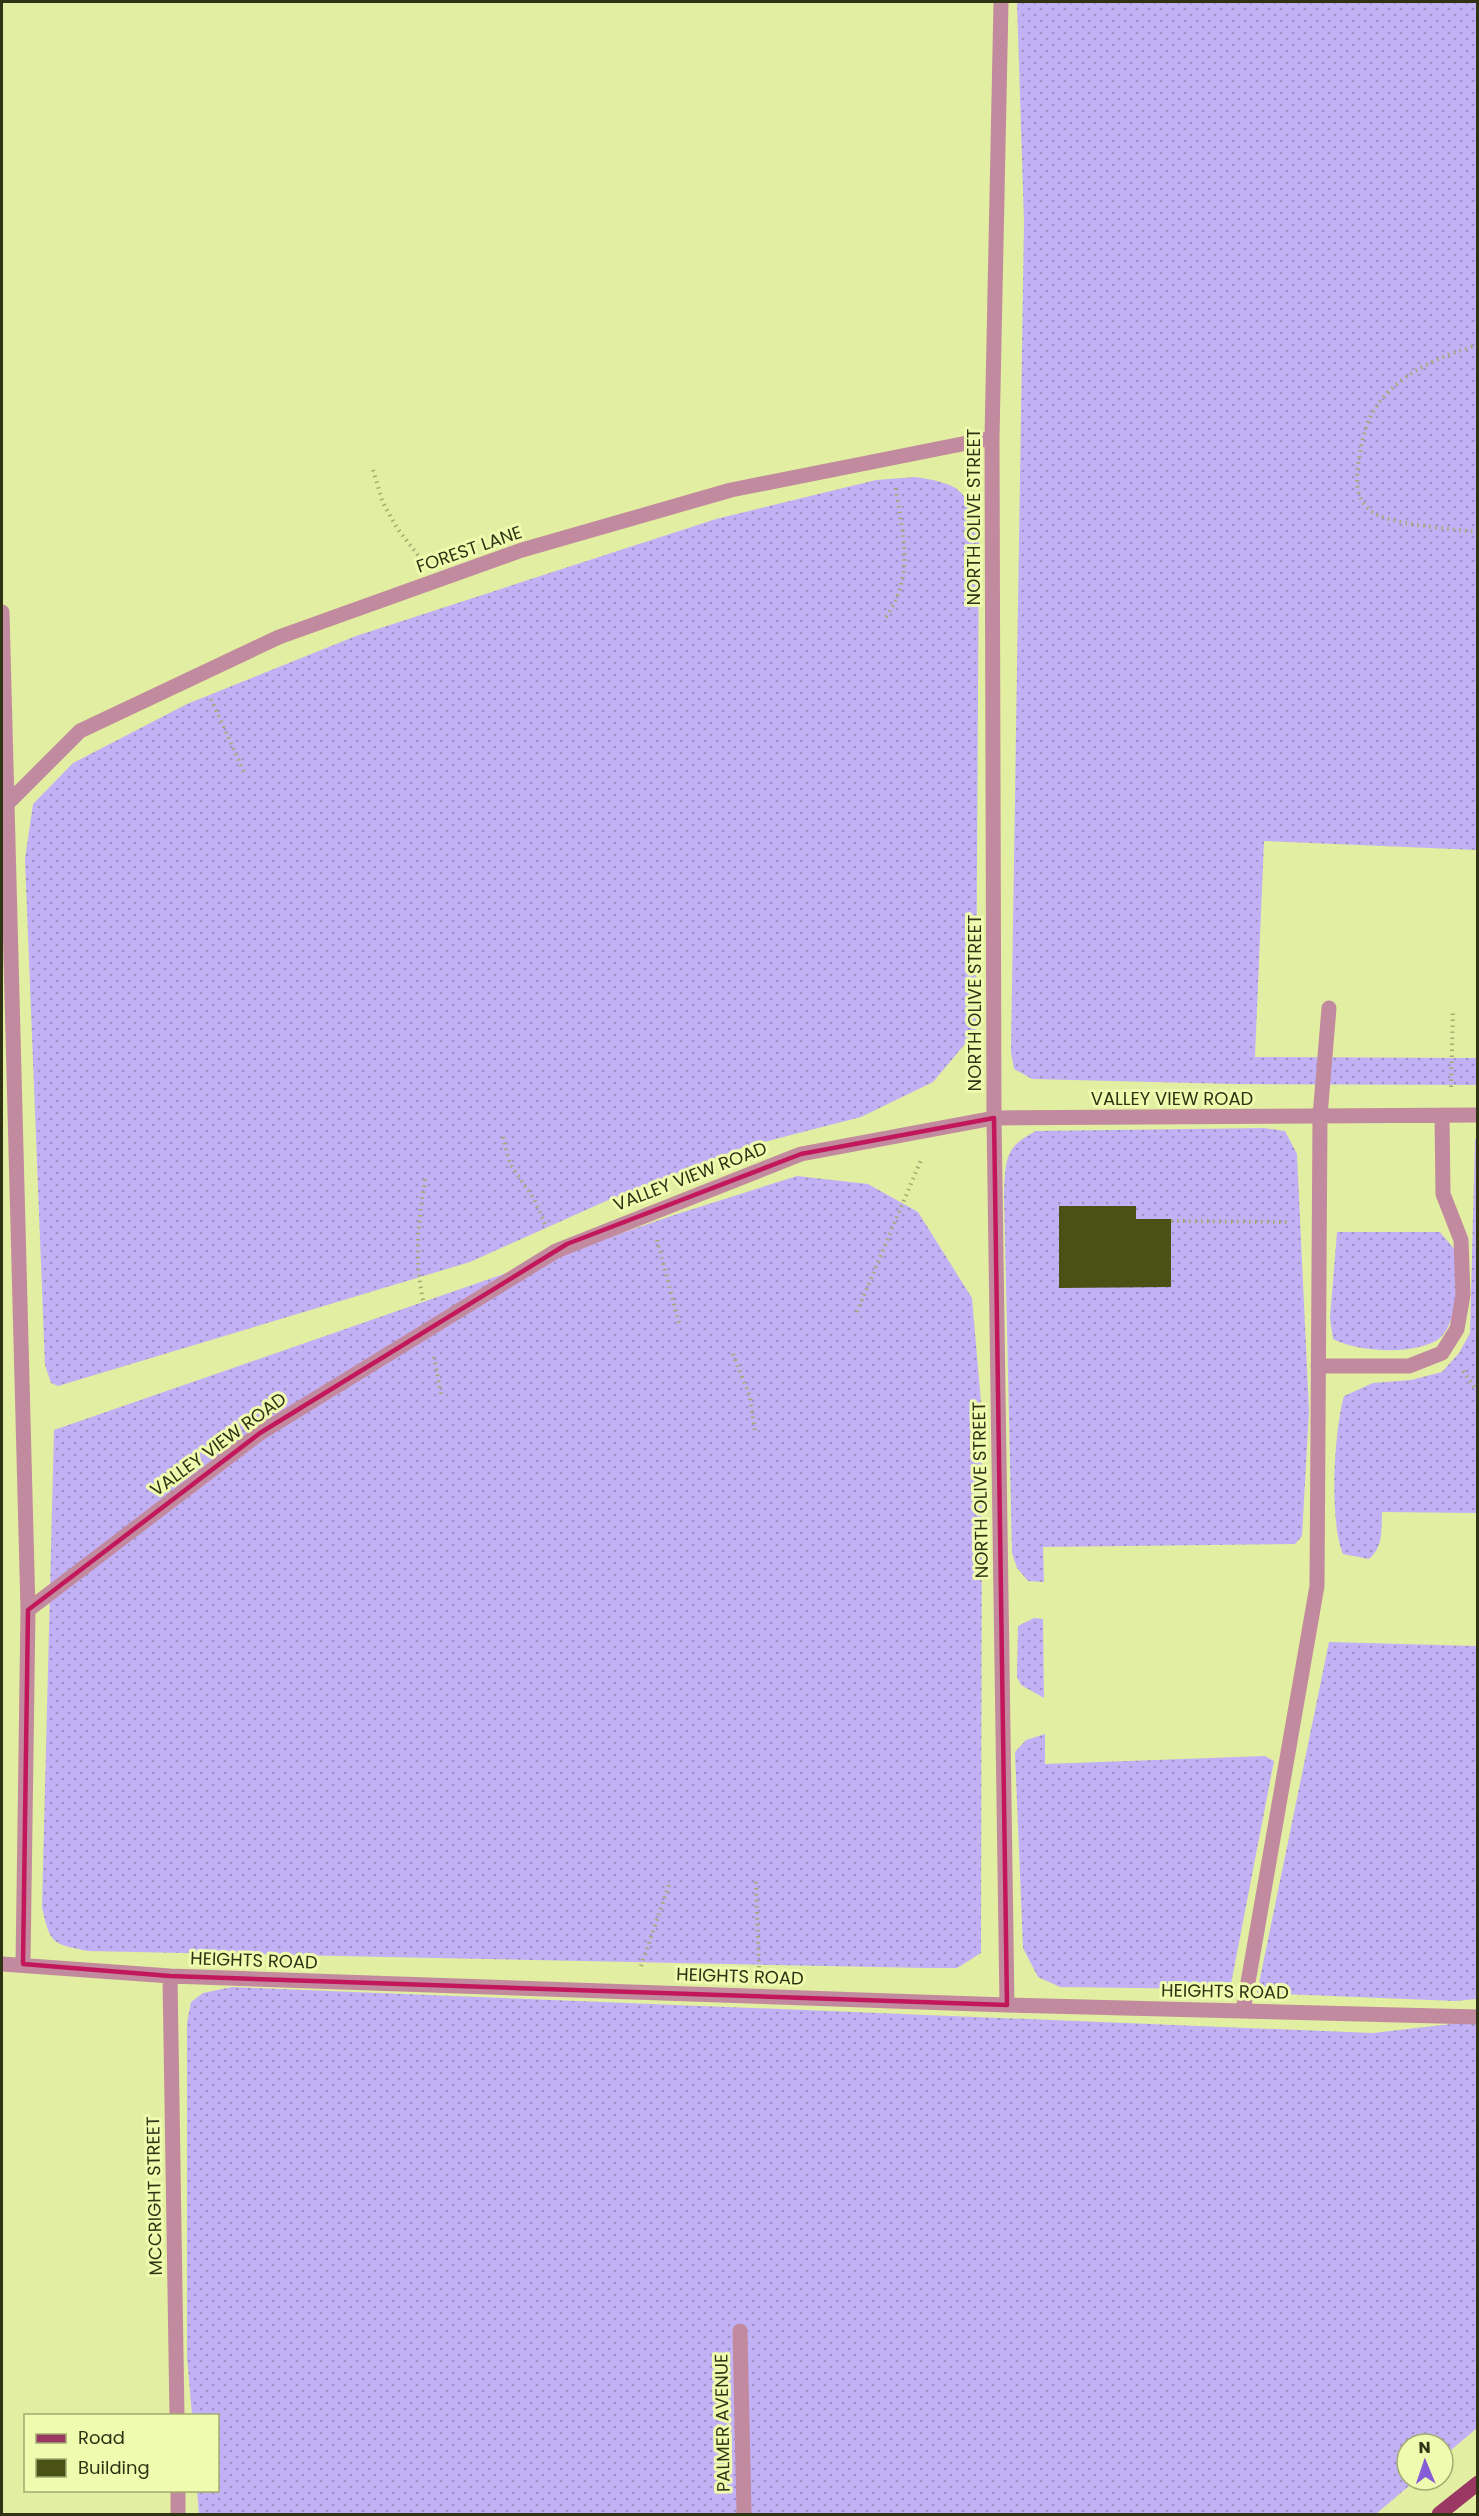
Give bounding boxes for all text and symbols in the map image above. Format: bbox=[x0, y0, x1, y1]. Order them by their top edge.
street label: NORTH OLIVE STREET bbox=[961, 428, 986, 605]
street label: FOREST LANE bbox=[413, 519, 525, 579]
street label: NORTH OLIVE STREET bbox=[962, 914, 987, 1091]
street label: VALLEY VIEW ROAD bbox=[1091, 1086, 1253, 1111]
street label: VALLEY VIEW ROAD bbox=[610, 1135, 770, 1217]
street label: VALLEY VIEW ROAD bbox=[145, 1386, 291, 1502]
street label: NORTH OLIVE STREET bbox=[966, 1401, 994, 1579]
street label: HEIGHTS ROAD bbox=[190, 1945, 318, 1975]
street label: HEIGHTS ROAD bbox=[676, 1961, 804, 1991]
street label: HEIGHTS ROAD bbox=[1161, 1977, 1289, 2005]
street label: MCCRIGHT STREET bbox=[140, 2116, 168, 2276]
street label: PALMER AVENUE bbox=[708, 2354, 736, 2492]
legend bbox=[24, 2414, 219, 2492]
text: Road bbox=[78, 2425, 125, 2450]
north arrow bbox=[1395, 2432, 1455, 2492]
text: N bbox=[1418, 2436, 1431, 2459]
text: Building bbox=[78, 2455, 150, 2480]

